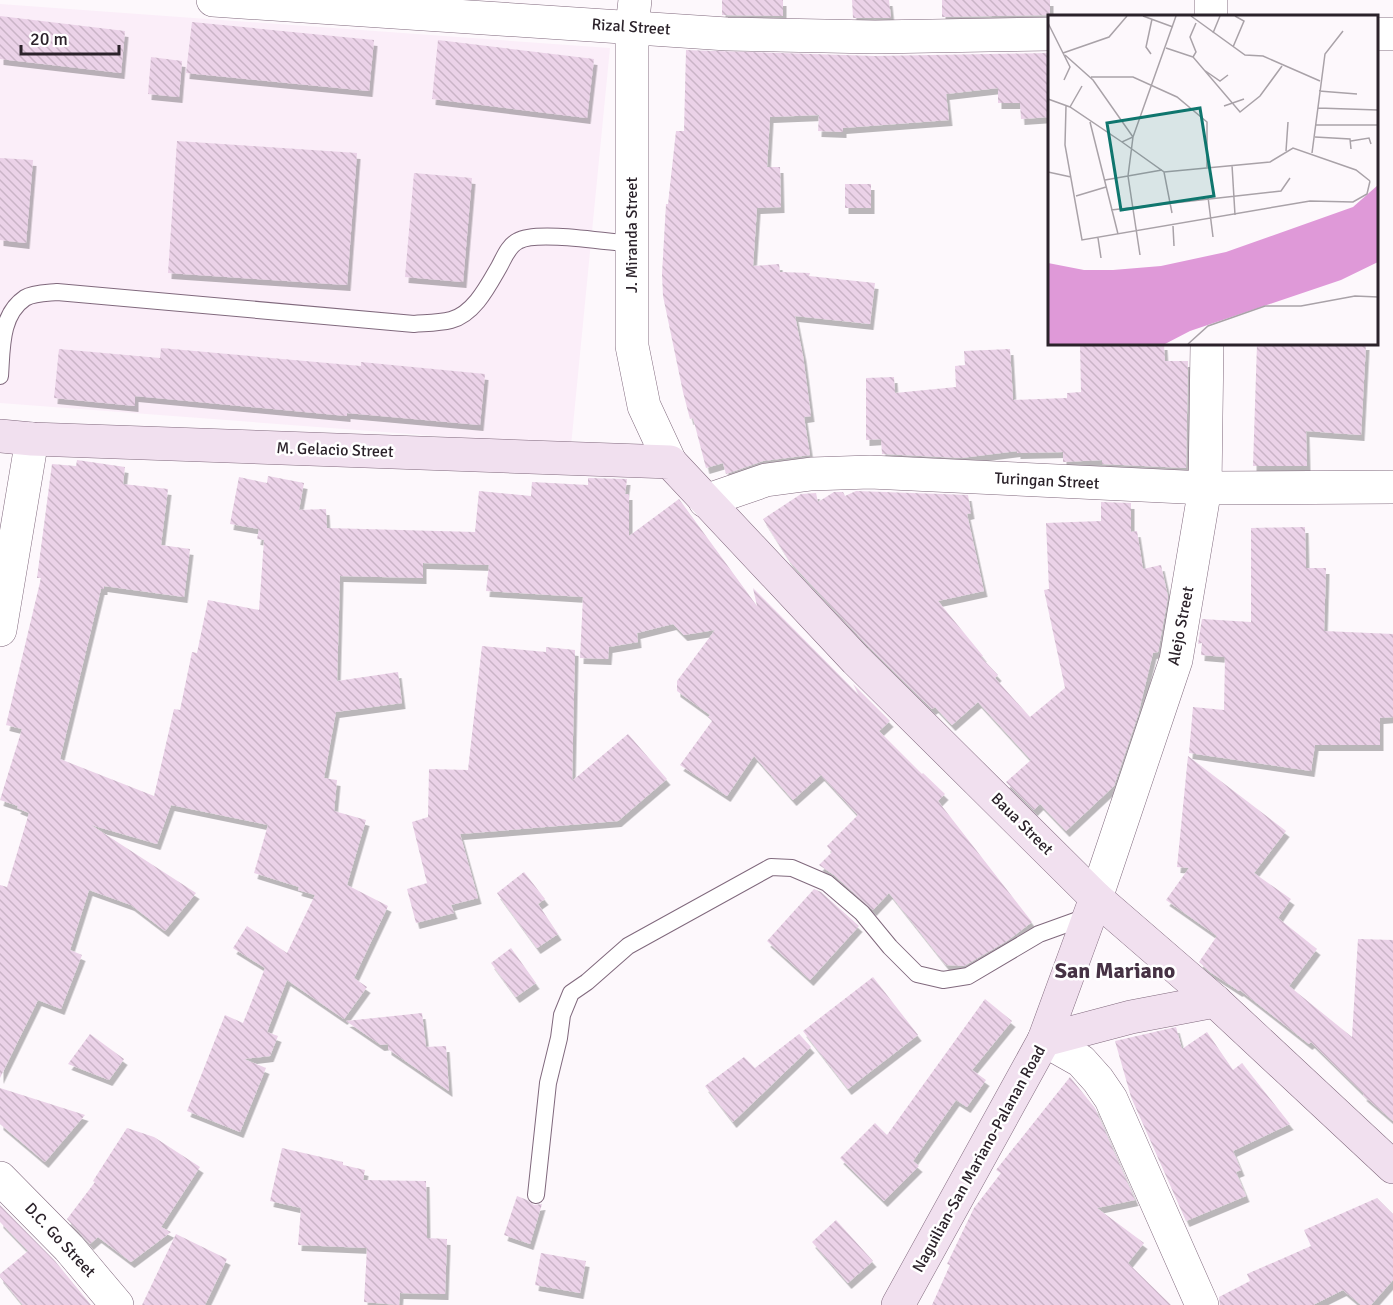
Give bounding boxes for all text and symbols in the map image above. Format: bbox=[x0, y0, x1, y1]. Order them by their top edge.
street label: Rizal Street bbox=[591, 14, 672, 40]
inset map bbox=[1048, 15, 1378, 345]
scale bar bbox=[21, 18, 118, 56]
text: 20 m bbox=[30, 28, 68, 50]
street label: J. Miranda Street bbox=[622, 177, 642, 293]
street label: M. Gelacio Street bbox=[276, 438, 394, 462]
street label: Turingan Street bbox=[994, 468, 1100, 494]
street label: Alejo Street bbox=[1164, 584, 1199, 667]
street label: Baua Street bbox=[987, 789, 1058, 860]
district label: San Mariano bbox=[1055, 957, 1175, 984]
street label: Naguilian-San Mariano-Palanan Road bbox=[908, 1042, 1050, 1276]
street label: D.C. Go Street bbox=[20, 1198, 100, 1282]

